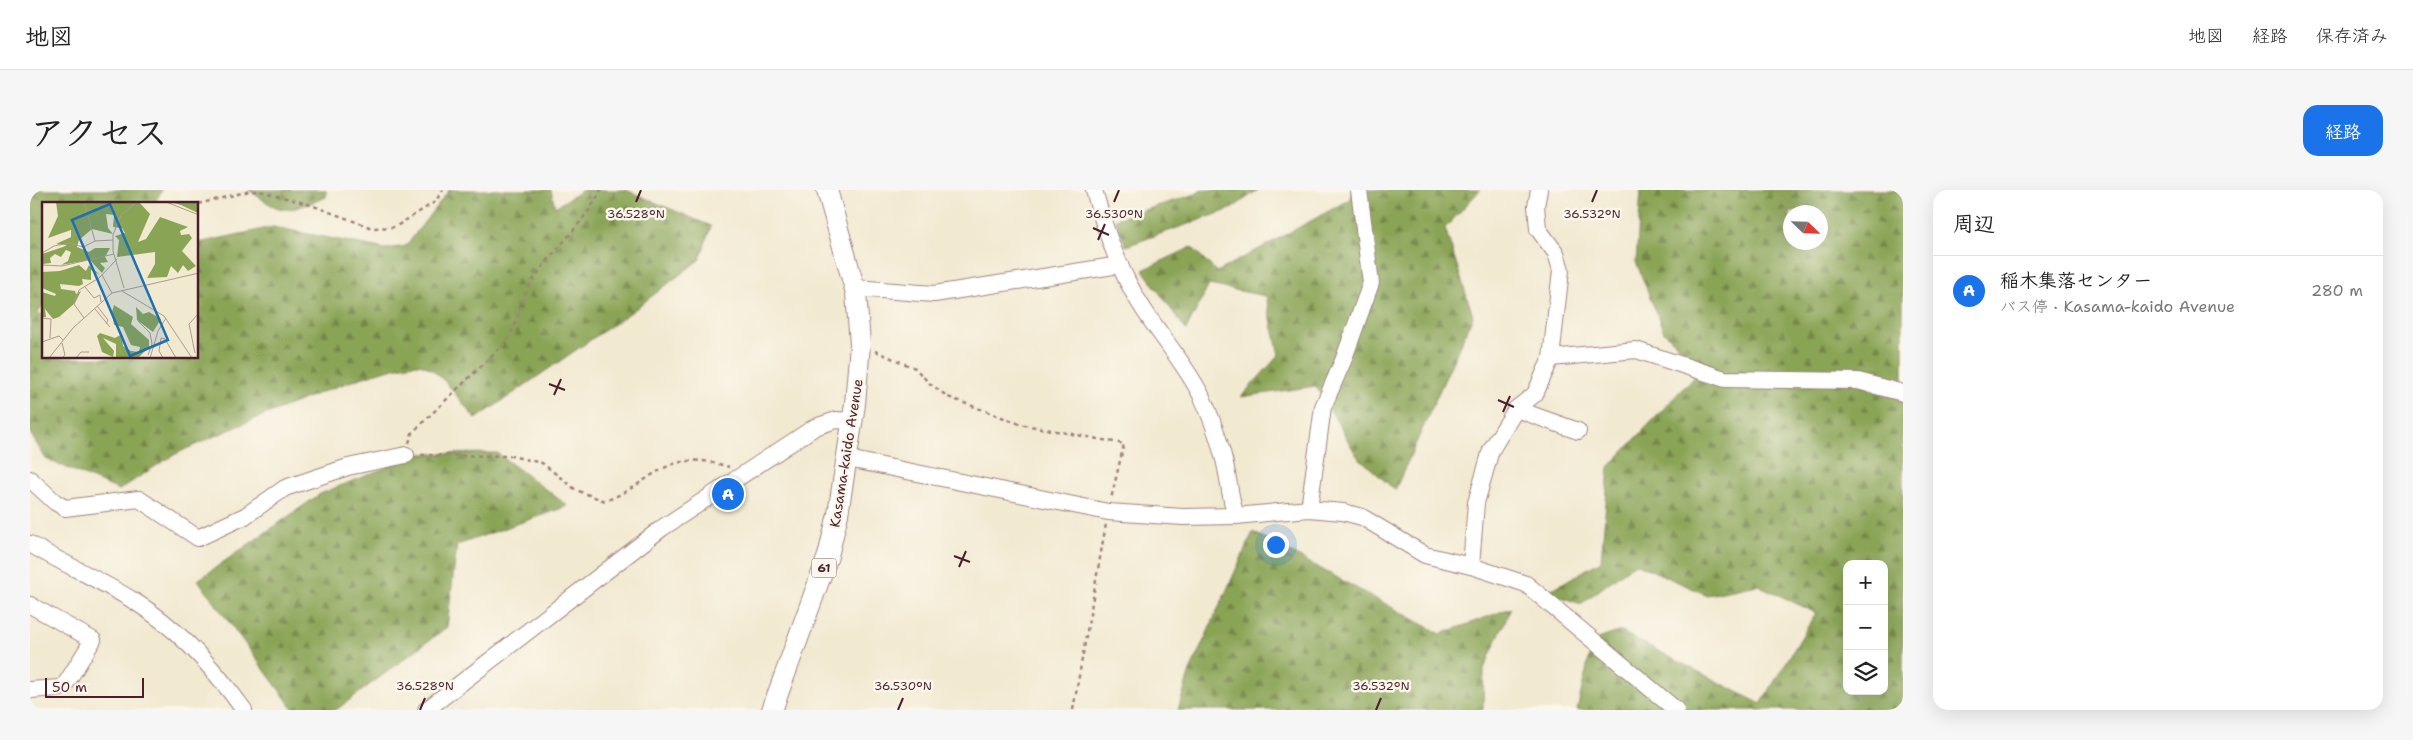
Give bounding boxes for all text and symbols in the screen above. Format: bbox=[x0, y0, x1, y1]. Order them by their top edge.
text: 地図 bbox=[25, 21, 73, 53]
text: 地図 bbox=[2188, 24, 2224, 48]
text: 経路 bbox=[2252, 24, 2288, 48]
text: 保存済み bbox=[2316, 24, 2388, 48]
button: 経路 bbox=[2303, 105, 2383, 156]
text: アクセス bbox=[30, 109, 168, 156]
inset map bbox=[42, 202, 199, 359]
north arrow bbox=[1783, 205, 1828, 250]
text: 36.528°N bbox=[607, 206, 665, 222]
text: 36.530°N bbox=[1085, 206, 1143, 222]
text: 36.532°N bbox=[1563, 206, 1621, 222]
text: 周辺 bbox=[1953, 210, 1995, 238]
text: 稲木集落センター bbox=[2000, 268, 2152, 293]
text: A bbox=[1963, 280, 1975, 301]
text: 280 m bbox=[2311, 280, 2363, 301]
text: バス停 · Kasama-kaido Avenue bbox=[2000, 296, 2235, 317]
street label: Kasama-kaido Avenue bbox=[825, 377, 867, 529]
pin: A bbox=[712, 475, 744, 513]
your location bbox=[1263, 532, 1289, 558]
road number: 61 bbox=[812, 558, 836, 578]
map controls bbox=[1843, 560, 1888, 695]
button: + bbox=[1843, 560, 1888, 605]
button: − bbox=[1843, 605, 1888, 650]
button: layers bbox=[1843, 650, 1888, 695]
scale bar bbox=[45, 675, 144, 698]
text: 50 m bbox=[52, 678, 87, 696]
text: 36.528°N bbox=[396, 678, 454, 694]
text: 36.530°N bbox=[874, 678, 932, 694]
text: 36.532°N bbox=[1352, 678, 1410, 694]

